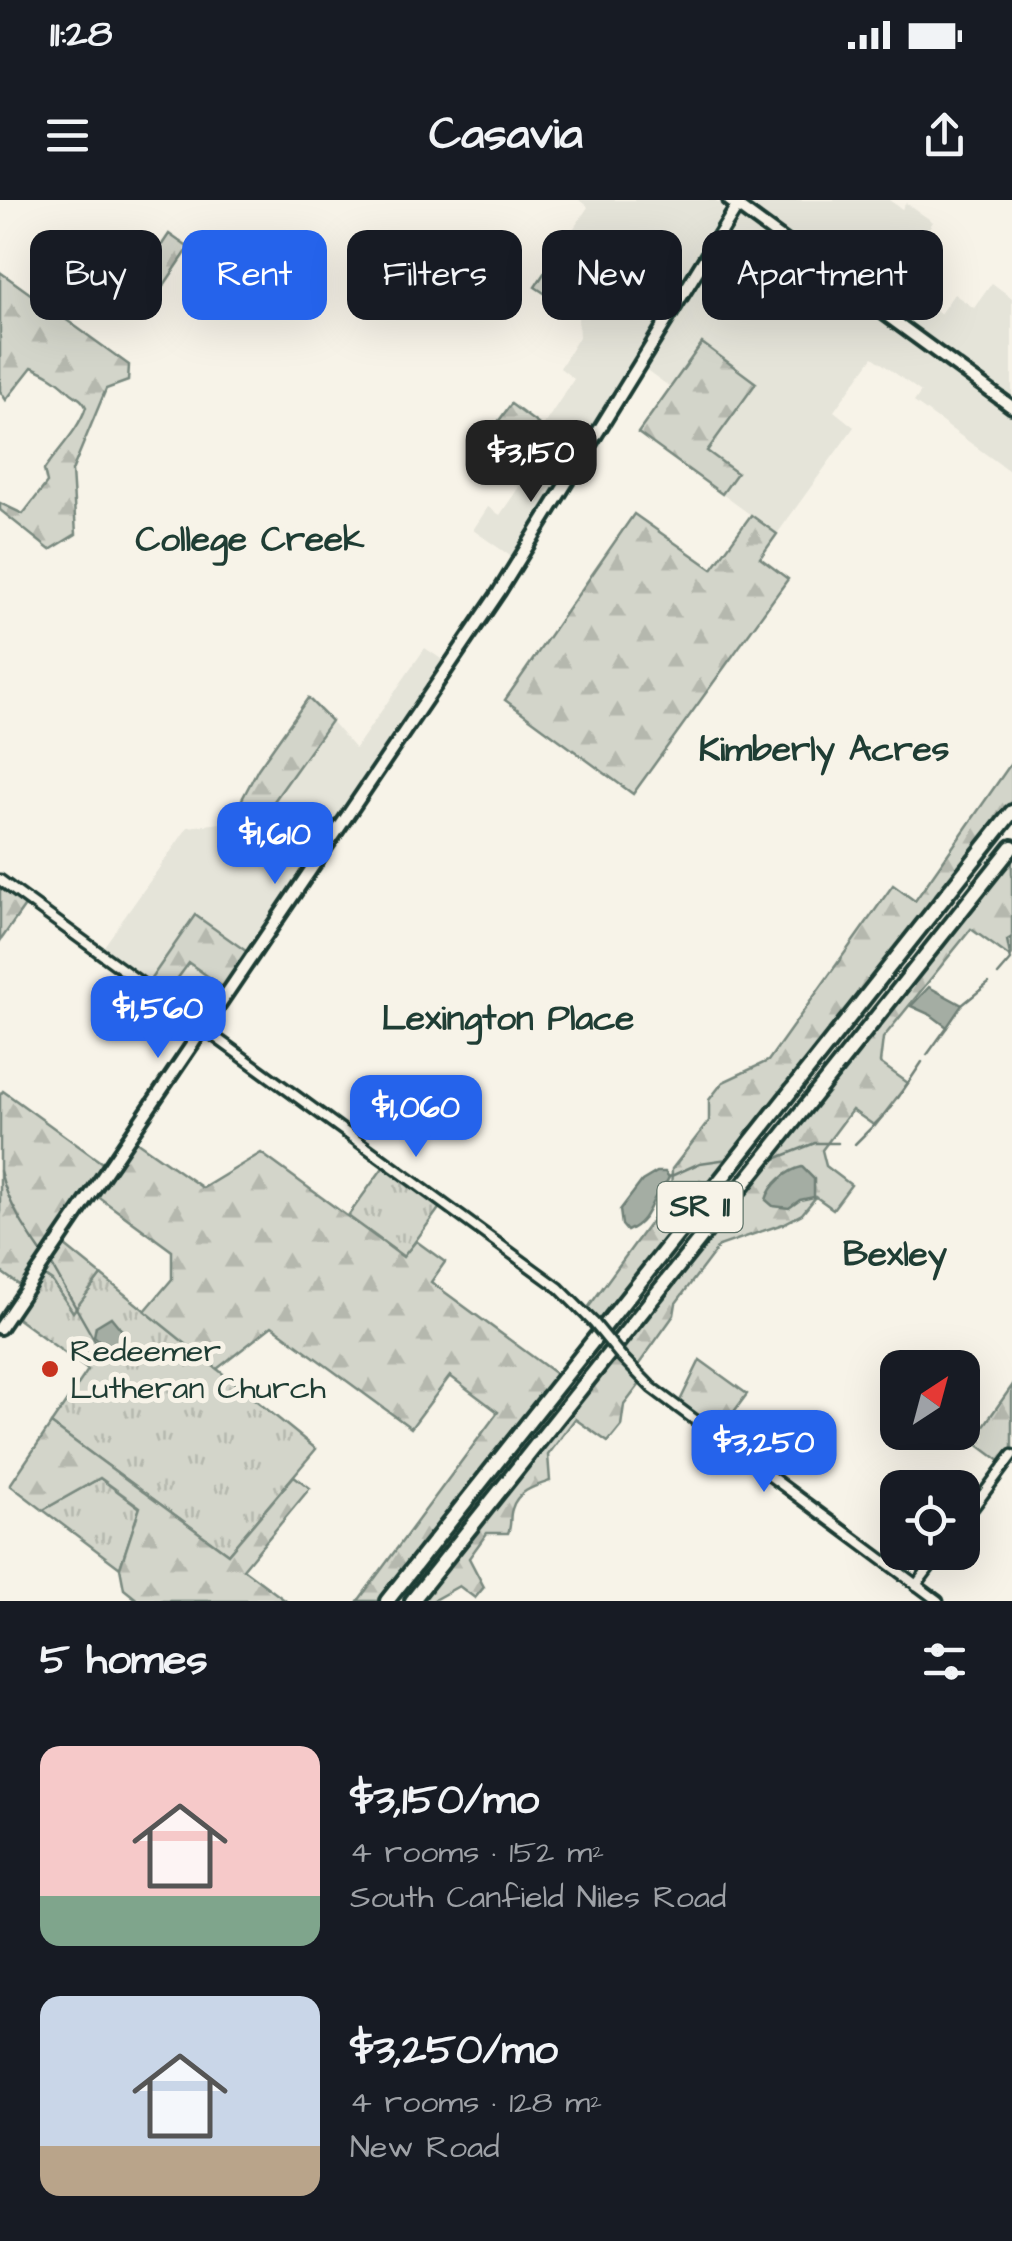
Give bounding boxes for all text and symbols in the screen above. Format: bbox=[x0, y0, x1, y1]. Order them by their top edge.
text: 11:28 bbox=[50, 9, 112, 61]
text: Casavia bbox=[429, 104, 583, 166]
icon: menu bbox=[40, 108, 95, 163]
icon: share bbox=[917, 108, 972, 163]
chip: Buy bbox=[30, 230, 162, 320]
chip: Rent bbox=[182, 230, 327, 320]
chip: Filters bbox=[347, 230, 522, 320]
chip: New bbox=[542, 230, 682, 320]
chip: Apartment bbox=[702, 230, 943, 320]
pin: $3,150 bbox=[450, 420, 612, 505]
text: $3,150 bbox=[488, 430, 574, 475]
district label: College Creek bbox=[136, 515, 365, 566]
district label: Kimberly Acres bbox=[699, 725, 949, 776]
pin: $1,610 bbox=[194, 802, 356, 887]
text: $1,610 bbox=[239, 812, 311, 857]
pin: $1,560 bbox=[77, 976, 239, 1061]
text: $1,560 bbox=[113, 986, 203, 1031]
district label: Lexington Place bbox=[382, 994, 634, 1045]
pin: $1,060 bbox=[335, 1075, 497, 1160]
text: $1,060 bbox=[372, 1085, 460, 1130]
road number: SR 11 bbox=[658, 1182, 742, 1232]
district label: Bexley bbox=[843, 1230, 948, 1281]
place label: Redeemer Lutheran Church bbox=[70, 1329, 326, 1411]
north arrow bbox=[880, 1350, 980, 1450]
map controls bbox=[880, 1350, 980, 1570]
marker: Redeemer Lutheran Church bbox=[39, 1358, 61, 1380]
pin: $3,250 bbox=[683, 1410, 845, 1495]
text: $3,250 bbox=[714, 1420, 814, 1465]
button: locate bbox=[880, 1470, 980, 1570]
text: 5 homes bbox=[40, 1632, 207, 1690]
icon: filters bbox=[917, 1634, 972, 1689]
text: $3,150/mo bbox=[350, 1772, 539, 1830]
icon: home bbox=[120, 1786, 240, 1906]
text: 4 rooms · 152 m² bbox=[350, 1830, 604, 1875]
text: South Canfield Niles Road bbox=[350, 1875, 726, 1920]
text: $3,250/mo bbox=[350, 2022, 558, 2080]
icon: home bbox=[120, 2036, 240, 2156]
text: 4 rooms · 128 m² bbox=[350, 2080, 602, 2125]
text: New Road bbox=[350, 2125, 500, 2170]

